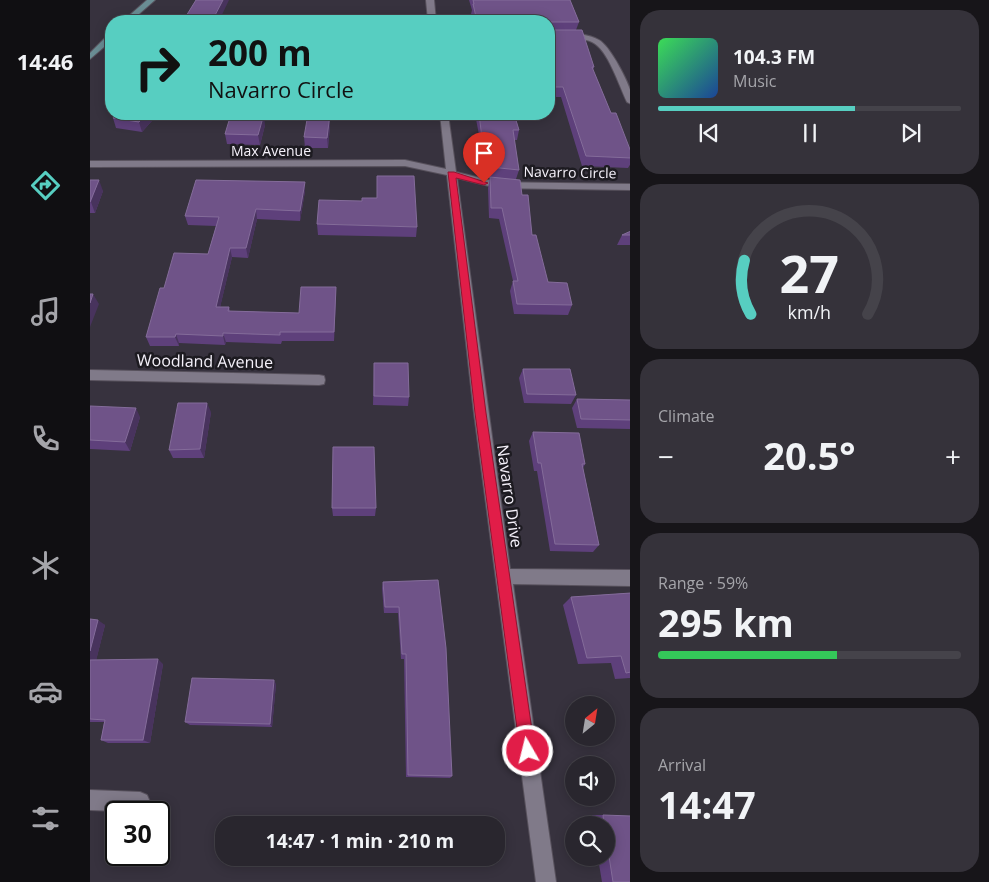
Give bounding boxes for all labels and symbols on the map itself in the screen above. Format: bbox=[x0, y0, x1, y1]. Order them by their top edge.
pin bbox=[463, 132, 505, 183]
street label: Max Avenue bbox=[231, 141, 311, 160]
street label: Navarro Circle bbox=[523, 162, 617, 182]
street label: Woodland Avenue bbox=[137, 349, 273, 373]
street label: Navarro Drive bbox=[492, 443, 528, 549]
north arrow bbox=[565, 696, 615, 746]
position arrow bbox=[501, 724, 553, 776]
speed limit sign: 30 bbox=[105, 801, 170, 866]

